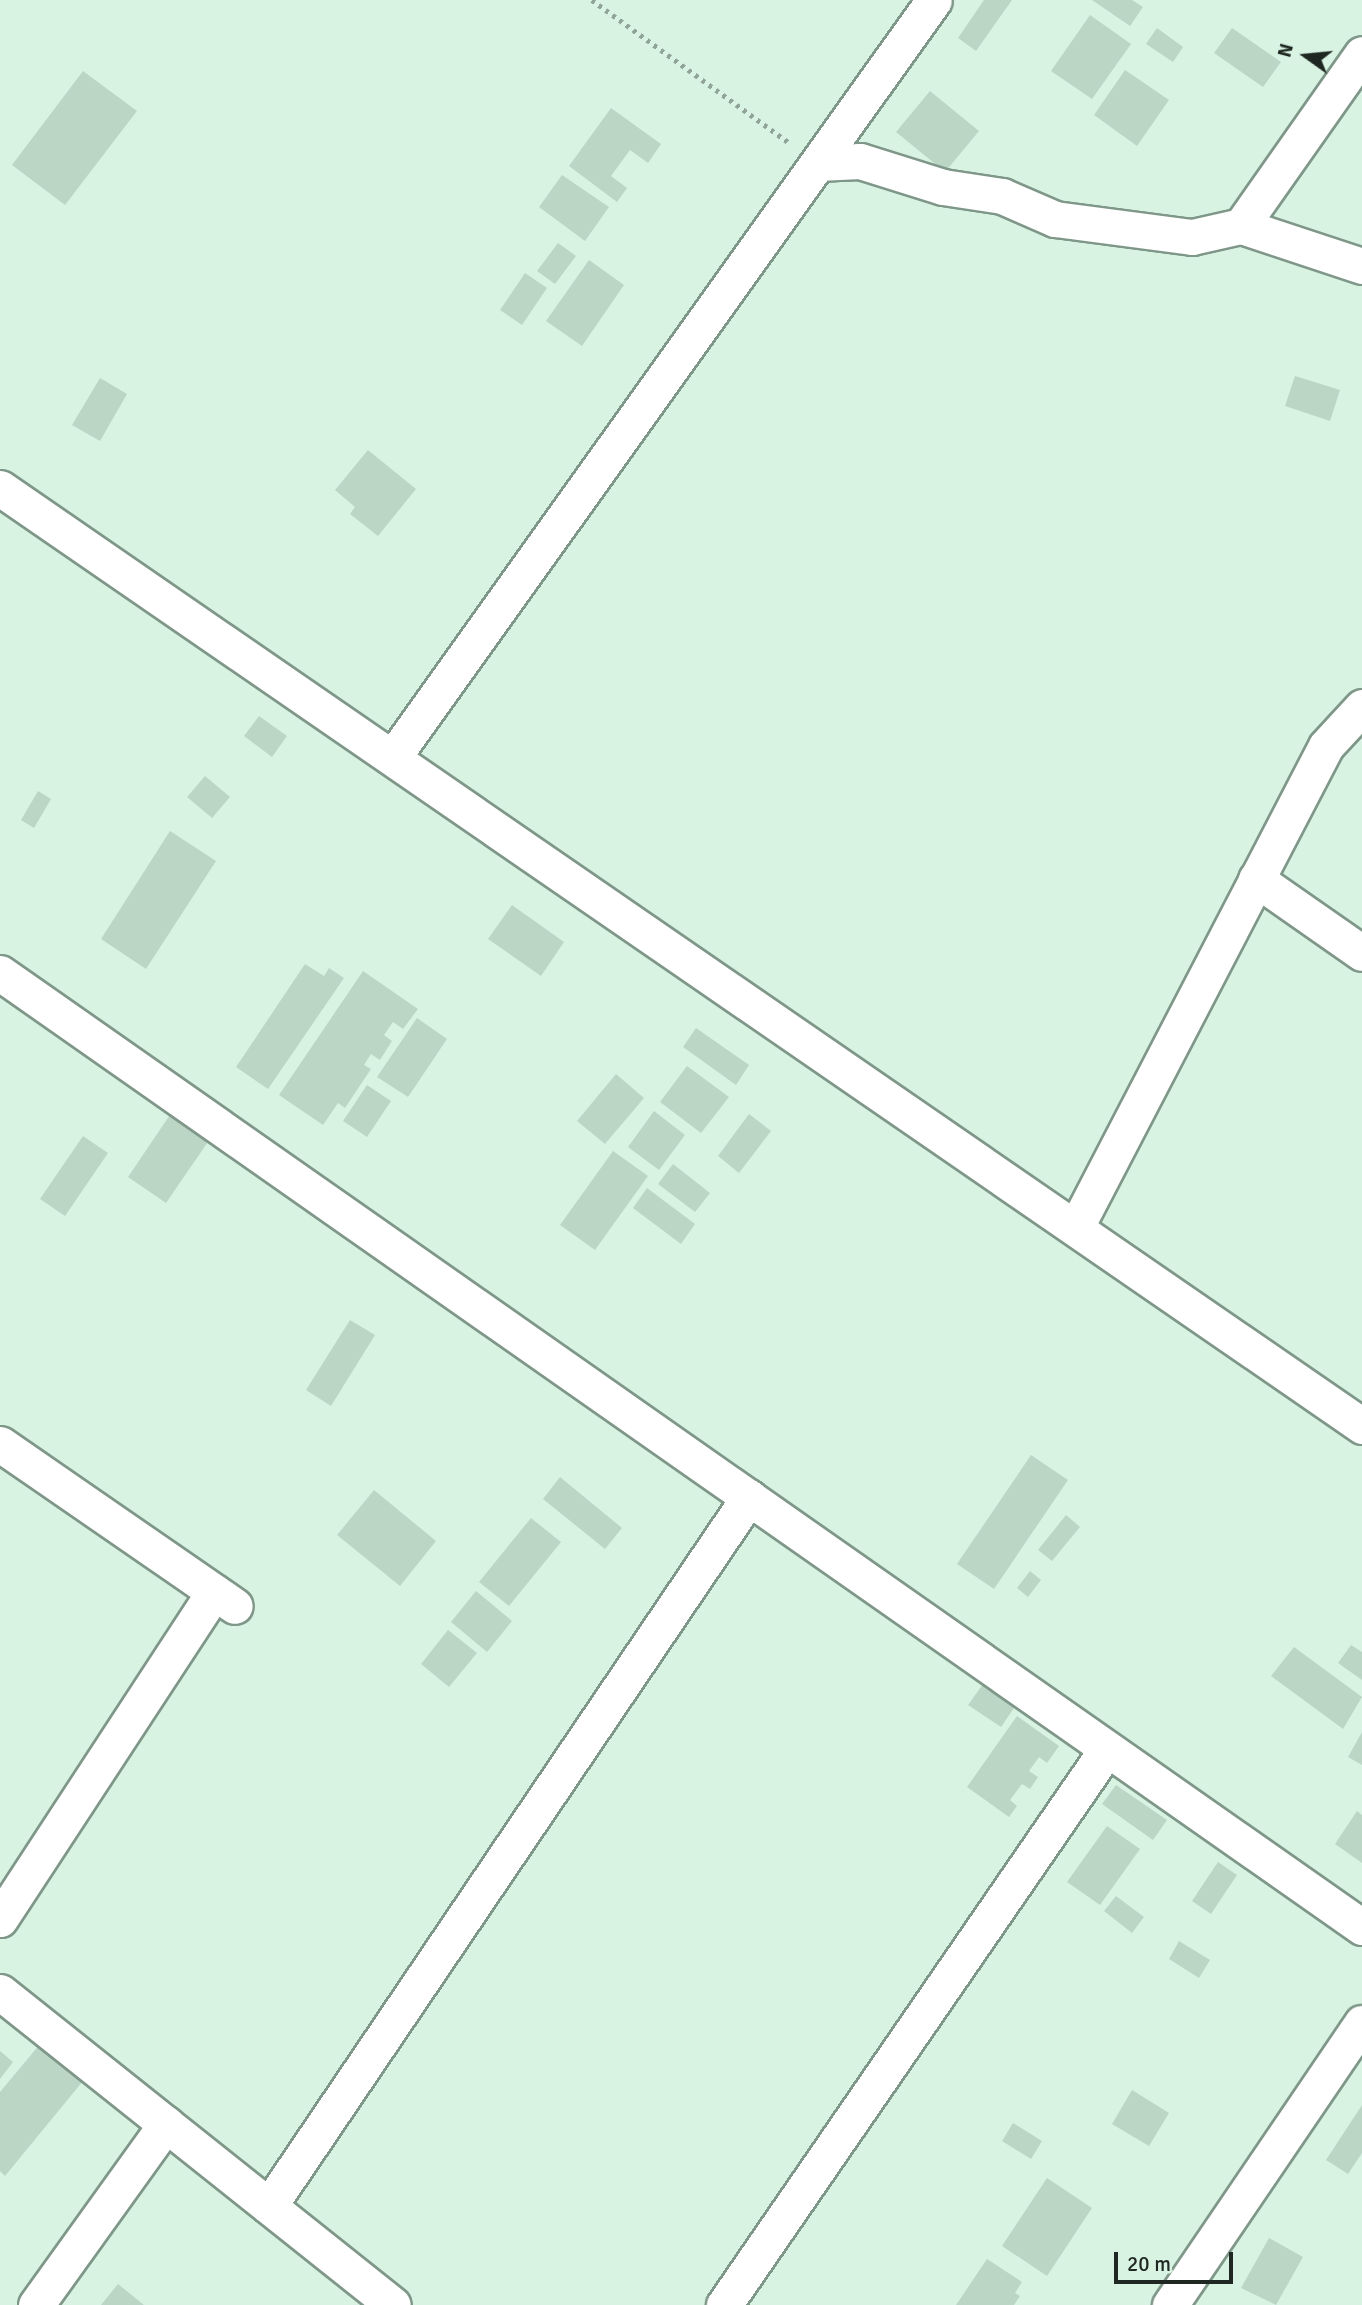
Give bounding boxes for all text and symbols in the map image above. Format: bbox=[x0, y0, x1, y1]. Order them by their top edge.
north arrow bbox=[1271, 21, 1341, 91]
text: N bbox=[1272, 41, 1299, 60]
scale bar bbox=[1117, 2238, 1236, 2282]
text: 20 m bbox=[1127, 2251, 1171, 2277]

